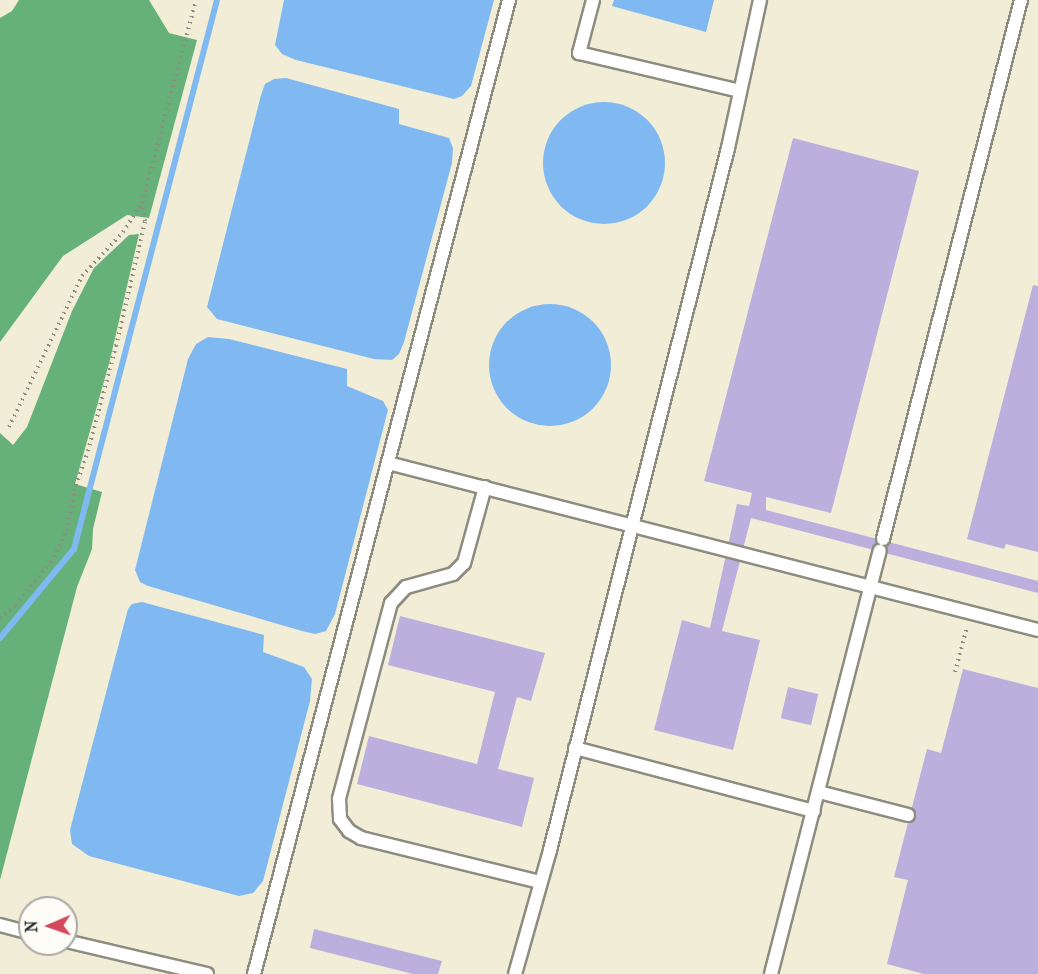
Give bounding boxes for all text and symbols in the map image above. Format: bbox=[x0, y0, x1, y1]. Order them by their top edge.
north arrow bbox=[18, 896, 78, 956]
text: N bbox=[22, 920, 41, 933]

